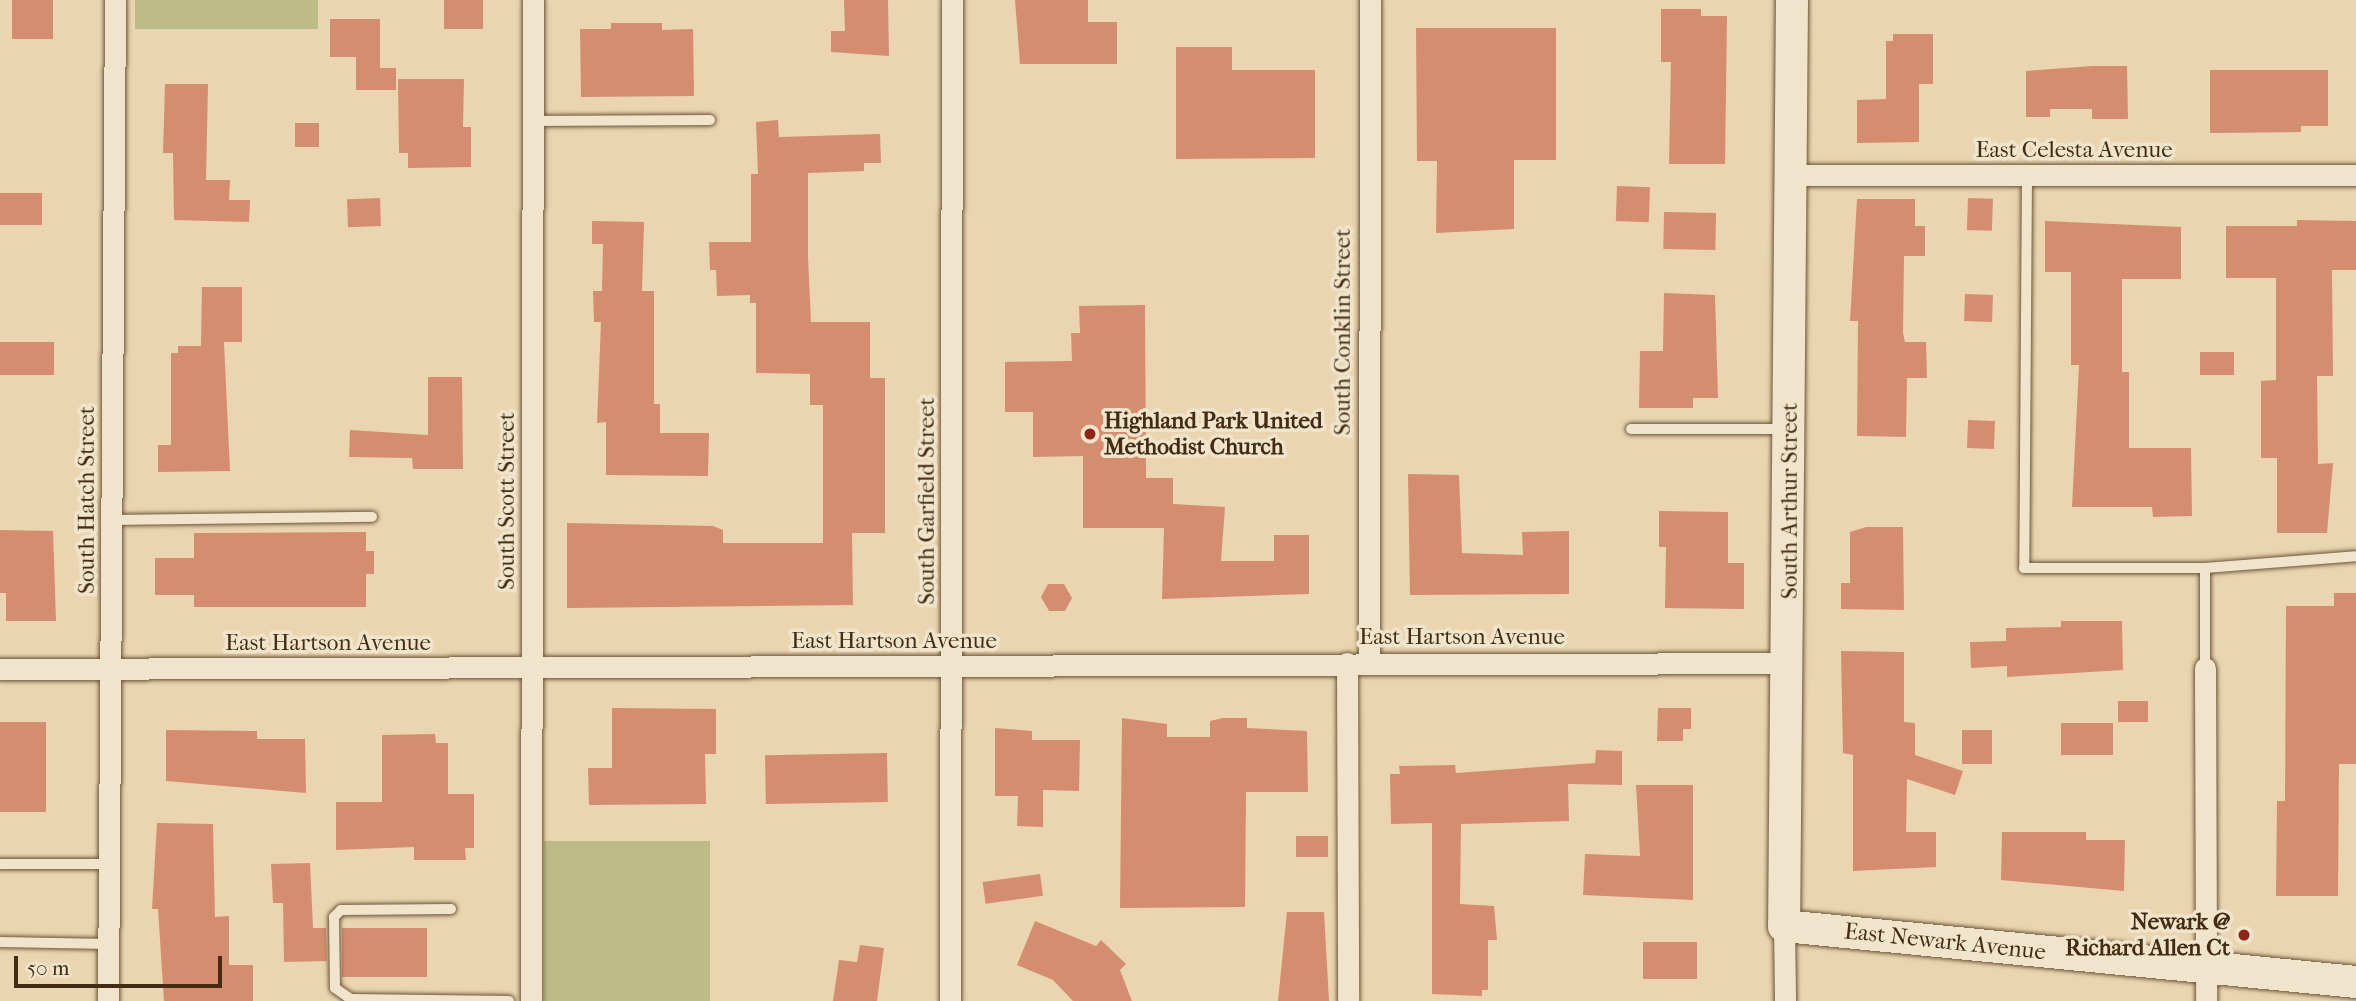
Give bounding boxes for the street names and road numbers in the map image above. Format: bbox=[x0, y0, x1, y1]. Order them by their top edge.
street label: East Celesta Avenue bbox=[1975, 136, 2173, 164]
street label: South Conklin Street bbox=[1329, 229, 1357, 435]
street label: South Garfield Street bbox=[913, 397, 941, 605]
street label: South Arthur Street bbox=[1776, 403, 1804, 599]
street label: South Hatch Street bbox=[73, 406, 101, 594]
street label: South Scott Street bbox=[493, 412, 521, 590]
street label: East Hartson Avenue bbox=[1359, 623, 1565, 651]
street label: East Hartson Avenue bbox=[791, 627, 997, 655]
street label: East Hartson Avenue bbox=[225, 629, 431, 657]
street label: East Newark Avenue bbox=[1843, 918, 2047, 966]

